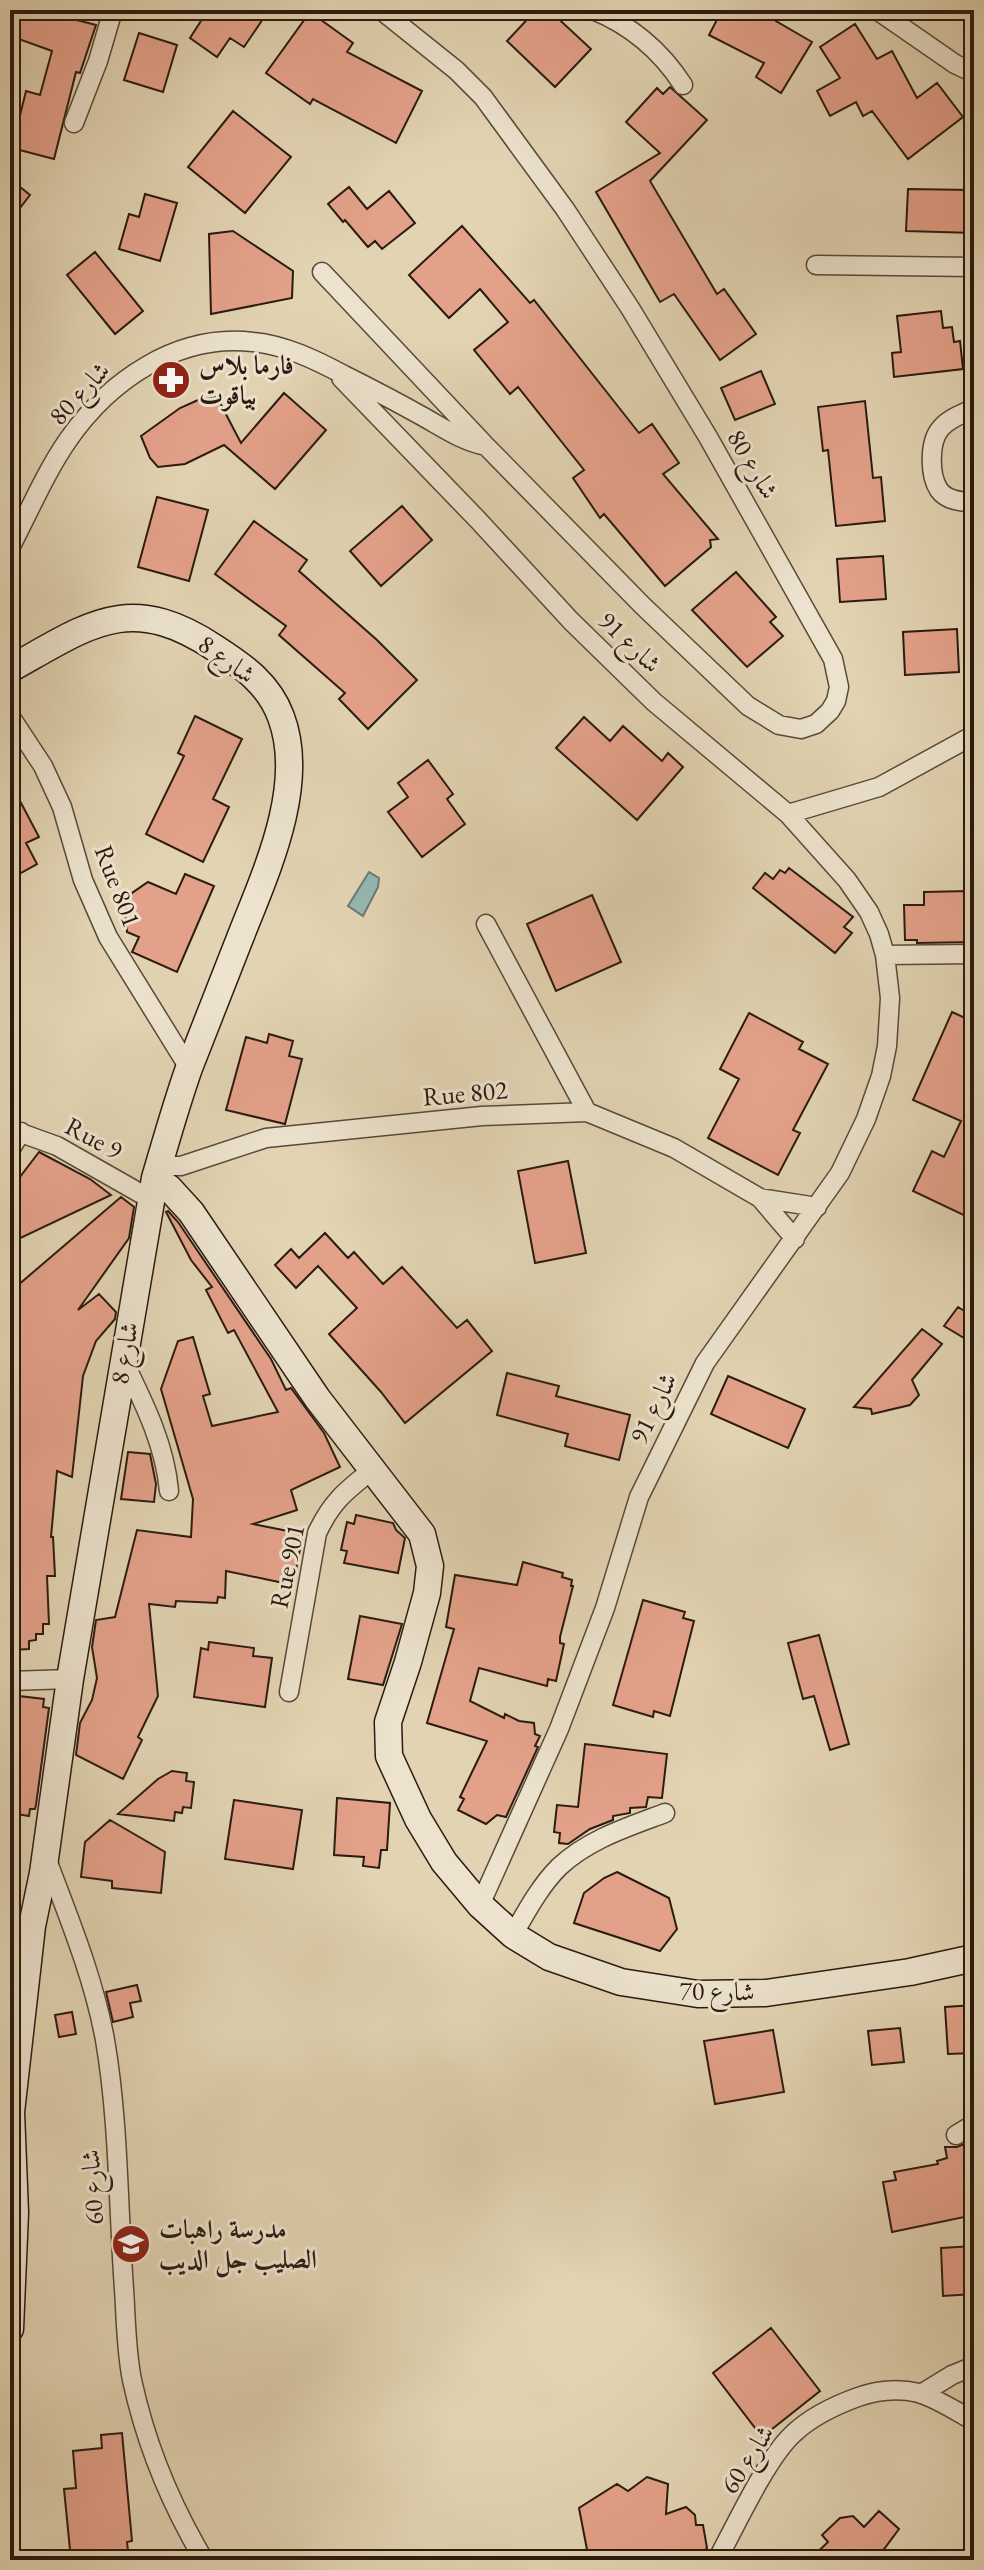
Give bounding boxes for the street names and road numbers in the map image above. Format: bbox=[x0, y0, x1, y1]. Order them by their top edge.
street label: شارع 80 bbox=[41, 354, 121, 436]
street label: شارع 80 bbox=[715, 423, 787, 508]
street label: شارع 91 bbox=[588, 604, 669, 684]
street label: شارع 8 bbox=[189, 627, 262, 695]
street label: Rue 801 bbox=[87, 840, 149, 932]
street label: Rue 802 bbox=[421, 1072, 509, 1114]
street label: Rue 9 bbox=[60, 1109, 129, 1167]
street label: شارع 8 bbox=[102, 1319, 151, 1388]
street label: شارع 91 bbox=[621, 1367, 689, 1451]
street label: Rue 901 bbox=[262, 1521, 312, 1611]
street label: شارع 70 bbox=[679, 1973, 755, 2014]
street label: شارع 60 bbox=[73, 2148, 116, 2225]
street label: شارع 60 bbox=[712, 2418, 786, 2503]

